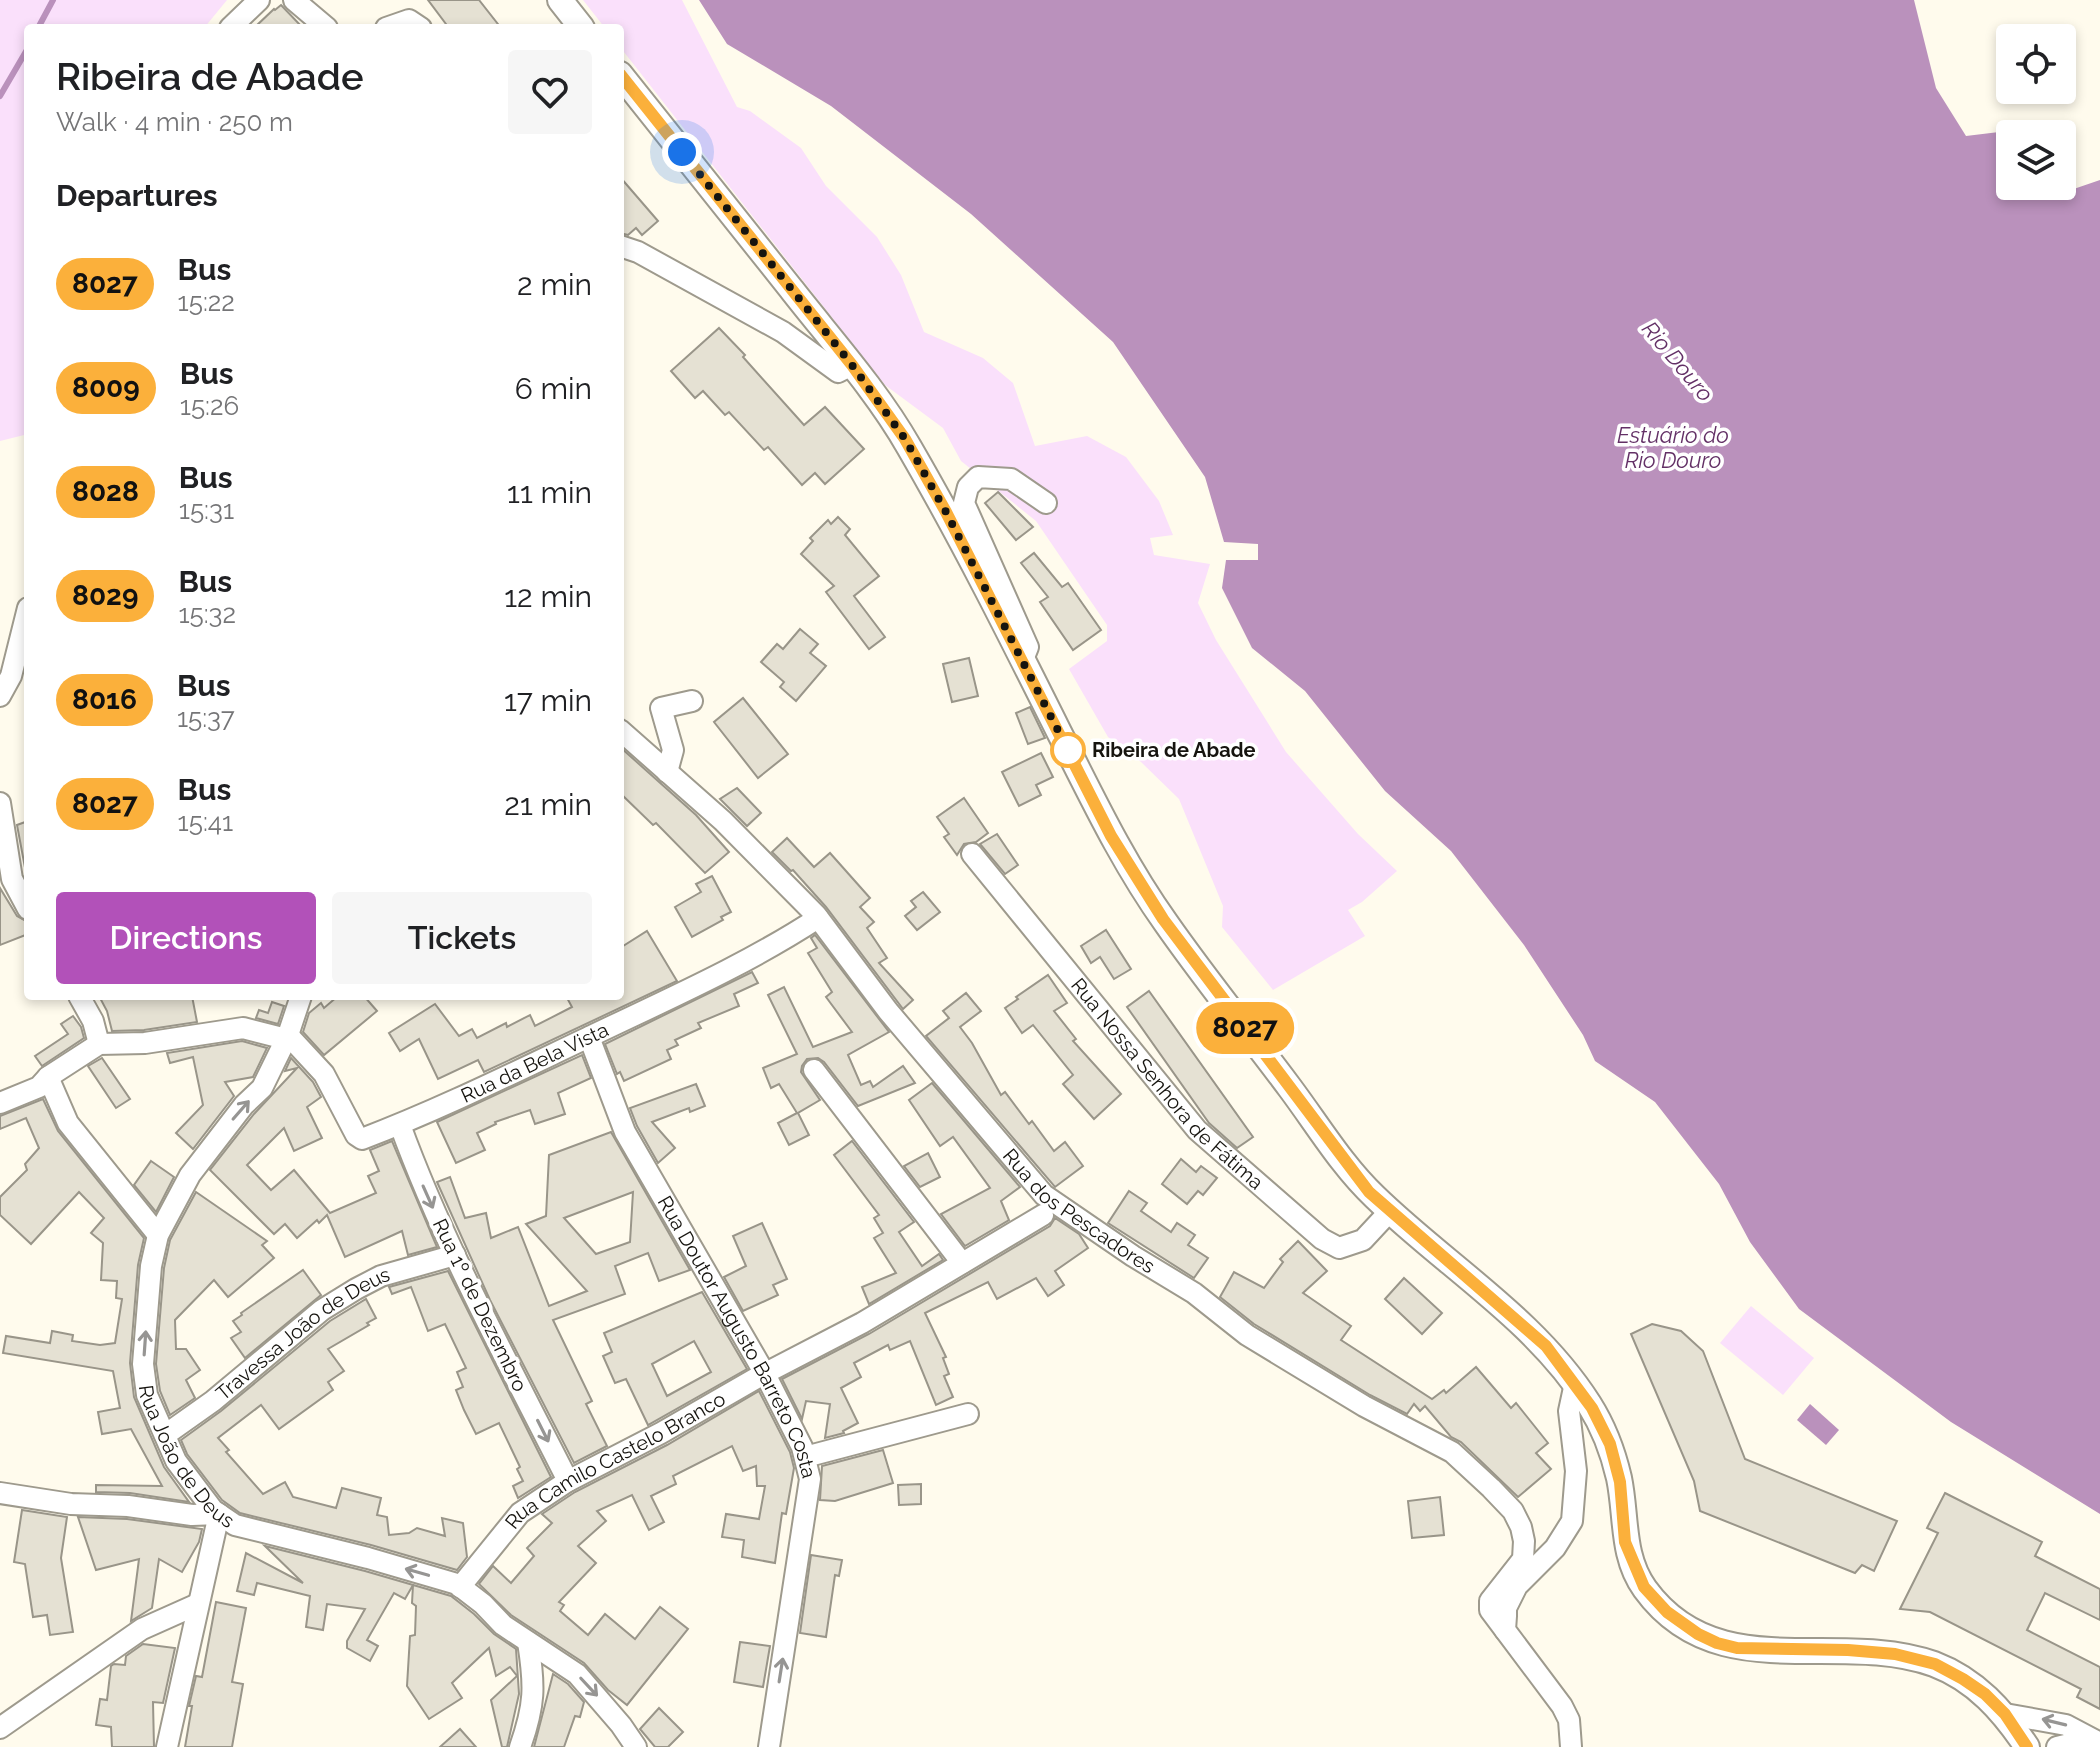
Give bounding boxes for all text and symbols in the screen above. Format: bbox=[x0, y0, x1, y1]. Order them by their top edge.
map controls bbox=[1996, 24, 2076, 200]
button: locate bbox=[1996, 24, 2076, 104]
button: heart bbox=[508, 50, 592, 134]
text: Ribeira de Abade bbox=[56, 54, 364, 99]
text: Walk · 4 min · 250 m bbox=[56, 107, 293, 137]
button: layers bbox=[1996, 120, 2076, 200]
your location bbox=[662, 132, 702, 172]
text: Departures bbox=[56, 178, 218, 213]
text: Bus bbox=[178, 252, 231, 287]
text: 8027 bbox=[72, 267, 138, 300]
text: 2 min bbox=[517, 267, 592, 302]
text: 15:22 bbox=[178, 287, 235, 317]
water label: Rio Douro bbox=[1637, 316, 1719, 406]
text: Bus bbox=[180, 356, 234, 391]
text: 8009 bbox=[72, 371, 140, 404]
text: 6 min bbox=[515, 371, 592, 406]
text: 15:26 bbox=[180, 391, 239, 421]
water label: Estuário do Rio Douro bbox=[1617, 422, 1729, 473]
text: Bus bbox=[179, 460, 233, 495]
text: 8028 bbox=[72, 475, 139, 508]
text: 11 min bbox=[507, 475, 592, 510]
text: 15:31 bbox=[179, 495, 234, 525]
text: Bus bbox=[178, 564, 232, 599]
text: 8029 bbox=[72, 579, 138, 612]
text: 12 min bbox=[504, 579, 592, 614]
text: 15:32 bbox=[178, 599, 236, 629]
text: Bus bbox=[177, 668, 231, 703]
text: 8016 bbox=[72, 683, 137, 716]
text: 17 min bbox=[504, 683, 592, 718]
text: 15:37 bbox=[177, 703, 235, 733]
marker: Ribeira de Abade bbox=[1051, 733, 1085, 767]
place label: Ribeira de Abade bbox=[1092, 738, 1256, 762]
text: Bus bbox=[178, 772, 231, 807]
text: 8027 bbox=[72, 787, 138, 820]
text: 21 min bbox=[504, 787, 592, 822]
text: 15:41 bbox=[178, 807, 233, 837]
button: Directions bbox=[56, 892, 316, 984]
button: Tickets bbox=[332, 892, 592, 984]
street label: Rua Nossa Senhora de Fátima bbox=[1066, 973, 1268, 1194]
line badge: 8027 bbox=[1189, 1002, 1301, 1054]
text: 8027 bbox=[1212, 1011, 1278, 1044]
street label: Rua da Bela Vista bbox=[457, 1017, 612, 1108]
one-way arrow bbox=[232, 1100, 250, 1120]
street label: Rua dos Pescadores bbox=[998, 1144, 1159, 1278]
one-way arrow bbox=[421, 1185, 436, 1209]
street label: Rua Doutor Augusto Barreto Costa bbox=[653, 1192, 821, 1481]
street label: Rua 1º de Dezembro bbox=[428, 1215, 532, 1395]
street label: Travessa João de Deus bbox=[211, 1262, 393, 1405]
one-way arrow bbox=[138, 1330, 153, 1357]
street label: Rua João de Deus bbox=[134, 1384, 239, 1533]
street label: Rua Camilo Castelo Branco bbox=[500, 1387, 730, 1534]
one-way arrow bbox=[535, 1418, 551, 1442]
one-way arrow bbox=[404, 1564, 430, 1579]
one-way arrow bbox=[774, 1658, 789, 1683]
one-way arrow bbox=[580, 1676, 598, 1696]
one-way arrow bbox=[2042, 1714, 2068, 1729]

